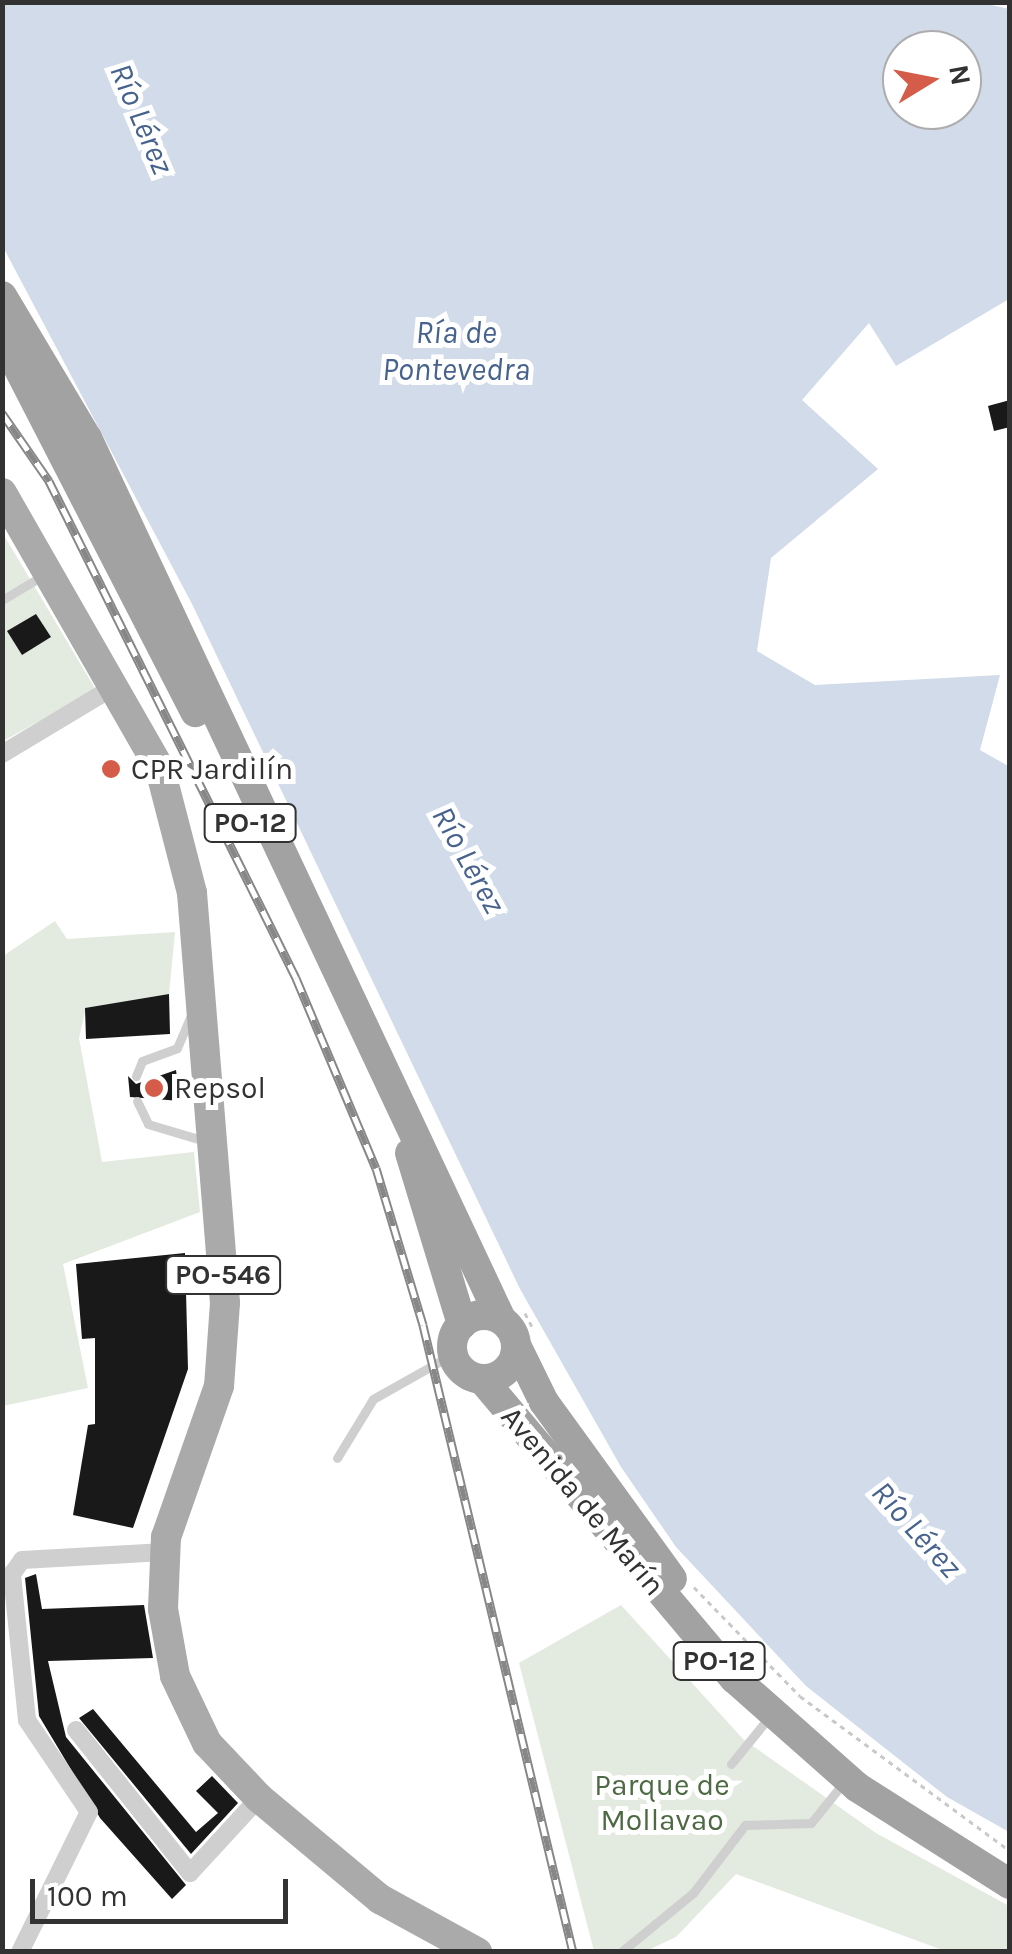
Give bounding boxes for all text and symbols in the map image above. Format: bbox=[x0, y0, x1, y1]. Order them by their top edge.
north arrow bbox=[882, 30, 982, 130]
water label: Río Lérez bbox=[101, 58, 181, 180]
text: N bbox=[942, 62, 978, 88]
water label: Ría de Pontevedra bbox=[382, 315, 530, 390]
place label: CPR Jardilín bbox=[131, 751, 293, 787]
marker: CPR Jardilín bbox=[100, 758, 122, 780]
road number: PO-12 bbox=[202, 800, 298, 846]
water label: Río Lérez bbox=[423, 800, 513, 920]
place label: Repsol bbox=[174, 1070, 266, 1106]
marker: Repsol bbox=[143, 1077, 165, 1099]
road number: PO-546 bbox=[163, 1252, 283, 1298]
street label: Avenida de Marín bbox=[493, 1399, 673, 1603]
water label: Río Lérez bbox=[863, 1474, 969, 1586]
road number: PO-12 bbox=[672, 1638, 766, 1684]
park label: Parque de Mollavao bbox=[594, 1767, 730, 1838]
scale bar bbox=[35, 1859, 292, 1921]
text: 100 m bbox=[47, 1878, 128, 1914]

